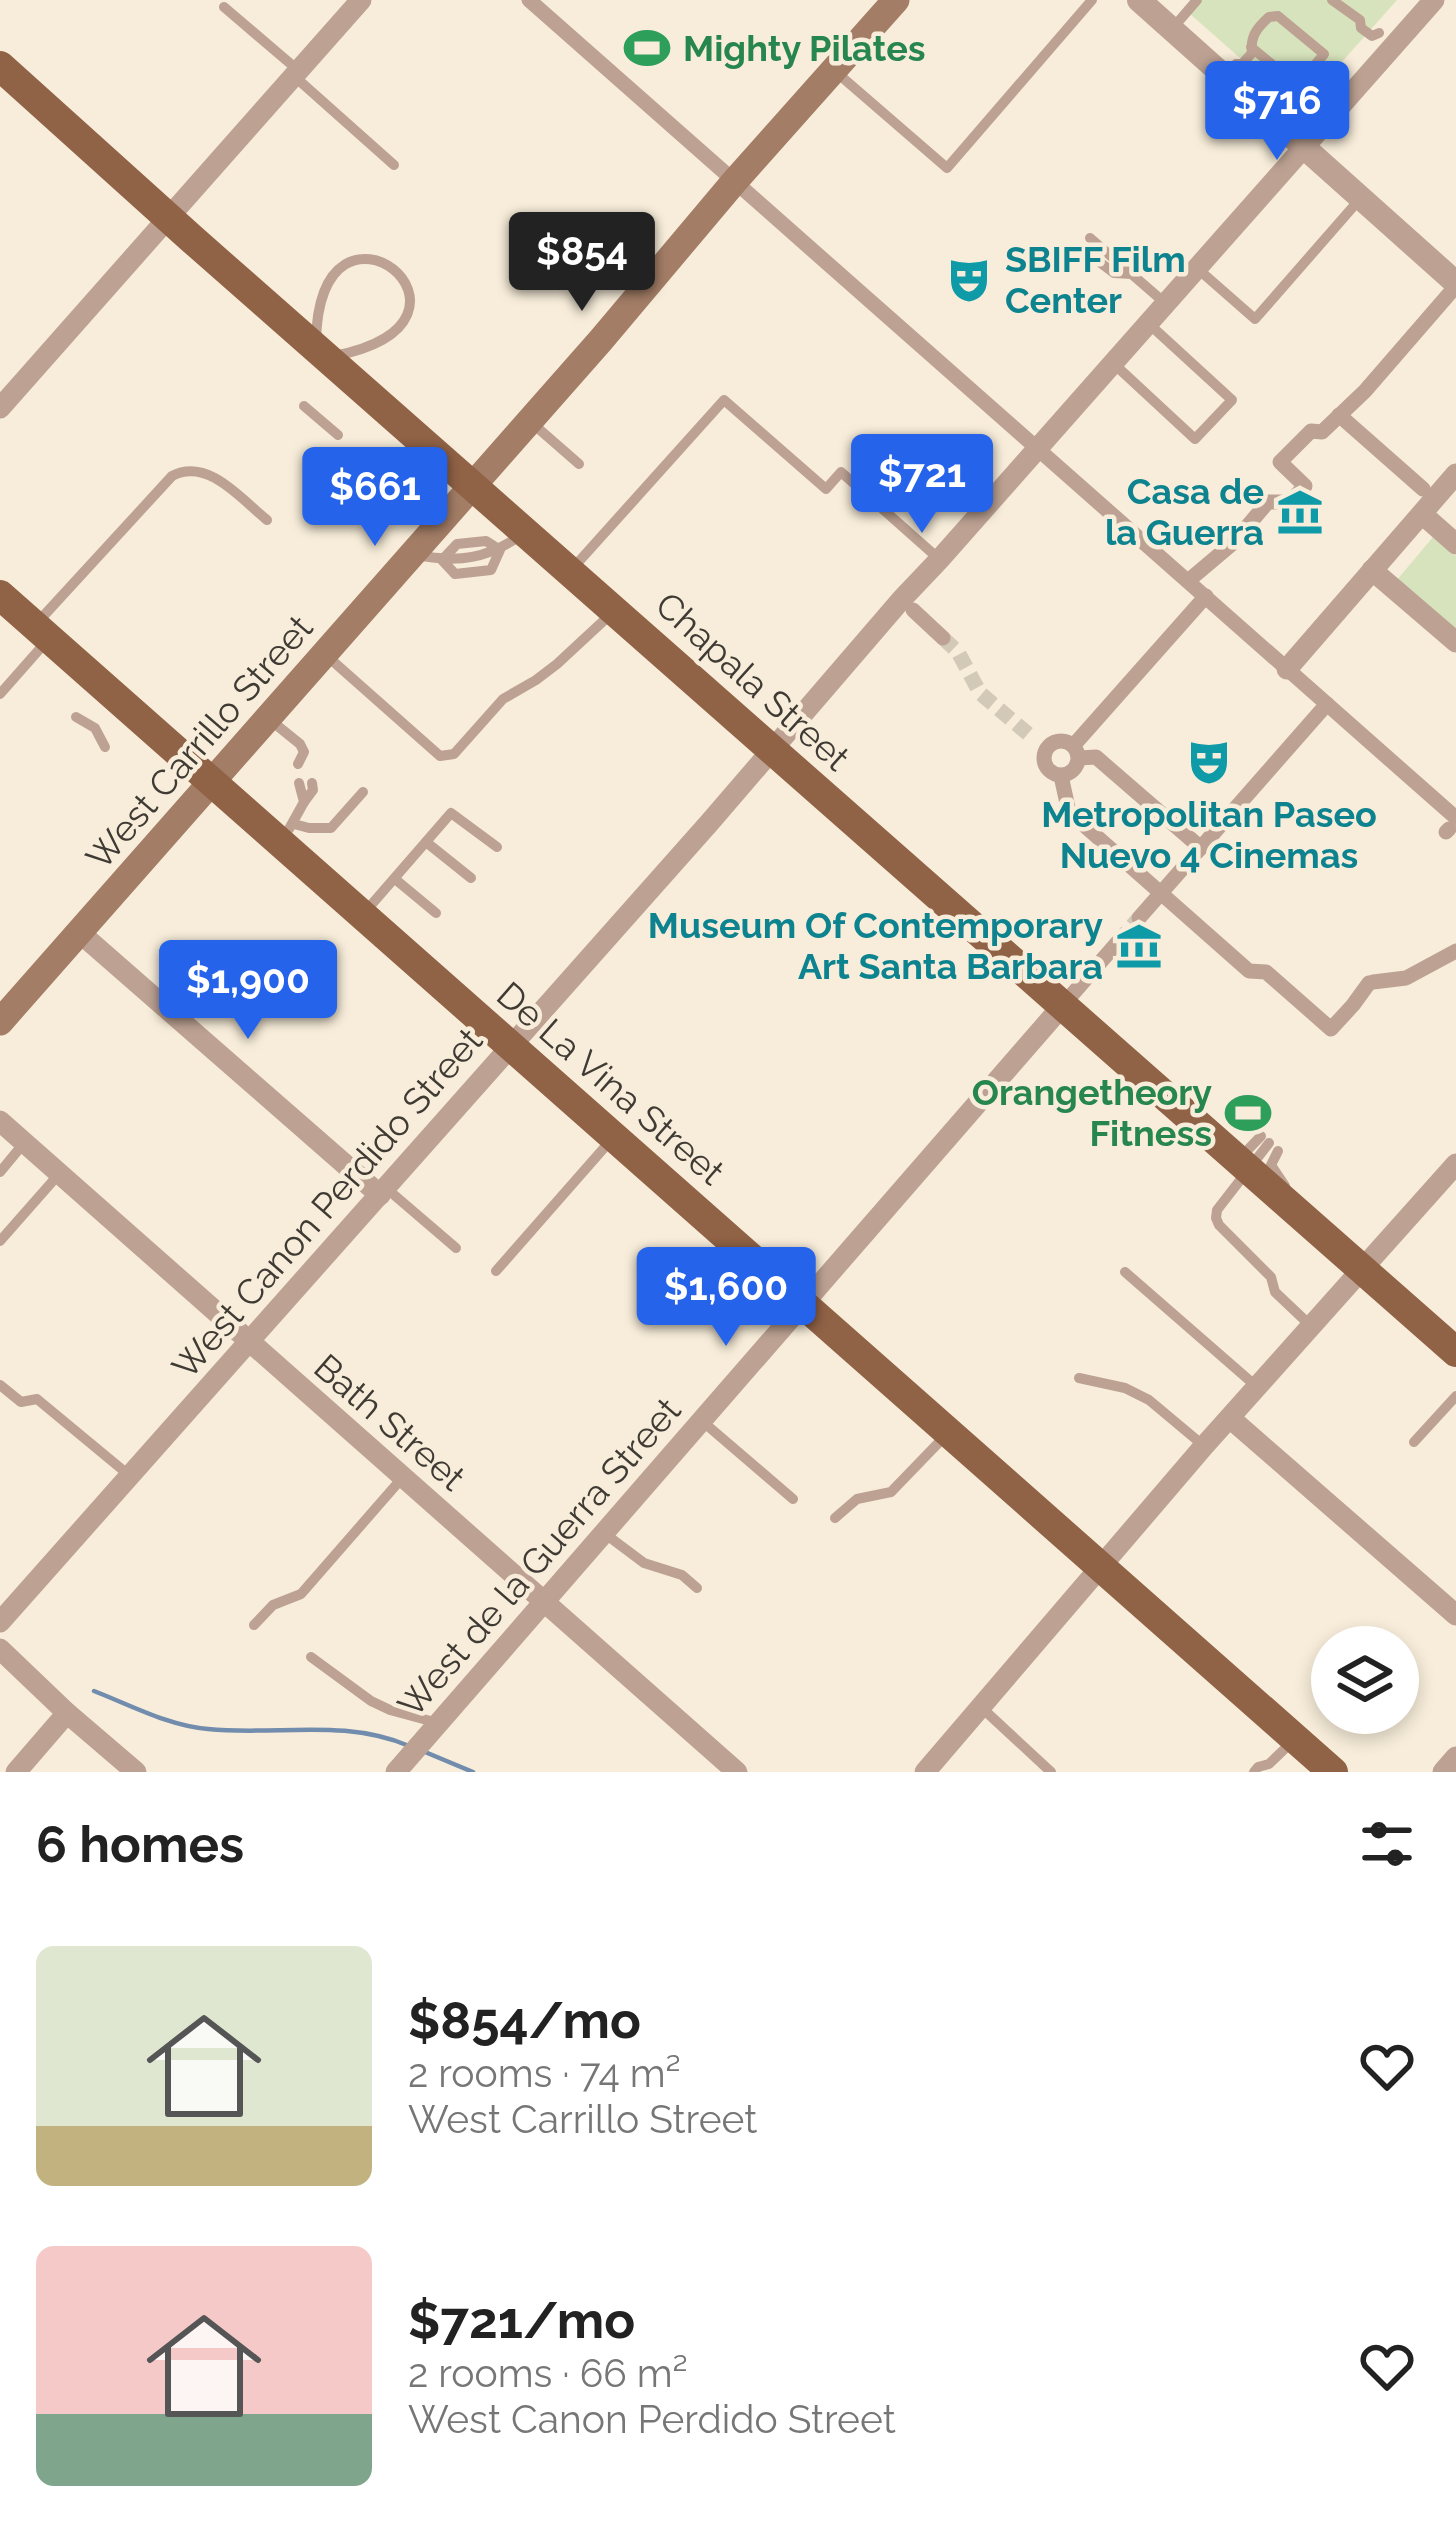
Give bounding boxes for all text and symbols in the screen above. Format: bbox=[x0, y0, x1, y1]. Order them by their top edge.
sports icon: Mighty Pilates bbox=[622, 23, 672, 73]
place label: Mighty Pilates bbox=[683, 27, 926, 69]
pin: $716 bbox=[1206, 61, 1348, 163]
text: $716 bbox=[1232, 77, 1322, 123]
pin: $854 bbox=[511, 212, 653, 314]
text: $854 bbox=[536, 228, 628, 274]
place label: SBIFF Film Center bbox=[1005, 238, 1186, 321]
theatre icon: SBIFF Film Center bbox=[944, 255, 994, 305]
pin: $721 bbox=[851, 434, 993, 536]
pin: $661 bbox=[304, 447, 446, 549]
text: $721 bbox=[878, 450, 966, 496]
text: $661 bbox=[329, 463, 421, 509]
place label: Casa de la Guerra bbox=[1105, 470, 1264, 553]
museum icon: Casa de la Guerra bbox=[1275, 487, 1325, 537]
street label: Chapala Street bbox=[648, 583, 858, 779]
street label: West Carrillo Street bbox=[77, 607, 321, 877]
theatre icon: Metropolitan Paseo Nuevo 4 Cinemas bbox=[1184, 737, 1234, 787]
place label: Metropolitan Paseo Nuevo 4 Cinemas bbox=[1041, 793, 1377, 876]
place label: Museum Of Contemporary Art Santa Barbara bbox=[648, 904, 1103, 987]
museum icon: Museum Of Contemporary Art Santa Barbara bbox=[1114, 921, 1164, 971]
pin: $1,900 bbox=[150, 940, 346, 1042]
text: $1,900 bbox=[186, 956, 310, 1002]
street label: De La Vina Street bbox=[489, 973, 733, 1193]
street label: West Canon Perdido Street bbox=[163, 1019, 491, 1387]
place label: Orangetheory Fitness bbox=[972, 1071, 1212, 1154]
sports icon: Orangetheory Fitness bbox=[1223, 1088, 1273, 1138]
pin: $1,600 bbox=[628, 1247, 824, 1349]
text: $1,600 bbox=[664, 1263, 788, 1309]
street label: Bath Street bbox=[306, 1345, 474, 1499]
street label: West de la Guerra Street bbox=[389, 1389, 689, 1725]
map controls bbox=[1311, 1626, 1419, 1734]
button: layers bbox=[1311, 1626, 1419, 1734]
icon: filters bbox=[1354, 1811, 1420, 1877]
text: 6 homes bbox=[36, 1814, 244, 1874]
text: $854/mo bbox=[408, 1990, 641, 2050]
icon: home bbox=[132, 1994, 276, 2138]
icon: heart bbox=[1354, 2033, 1420, 2099]
text: 2 rooms · 74 m² bbox=[408, 2050, 681, 2096]
text: West Carrillo Street bbox=[408, 2096, 757, 2142]
text: $721/mo bbox=[408, 2290, 635, 2350]
icon: home bbox=[132, 2294, 276, 2438]
icon: heart bbox=[1354, 2333, 1420, 2399]
text: 2 rooms · 66 m² bbox=[408, 2350, 688, 2396]
text: West Canon Perdido Street bbox=[408, 2396, 896, 2442]

